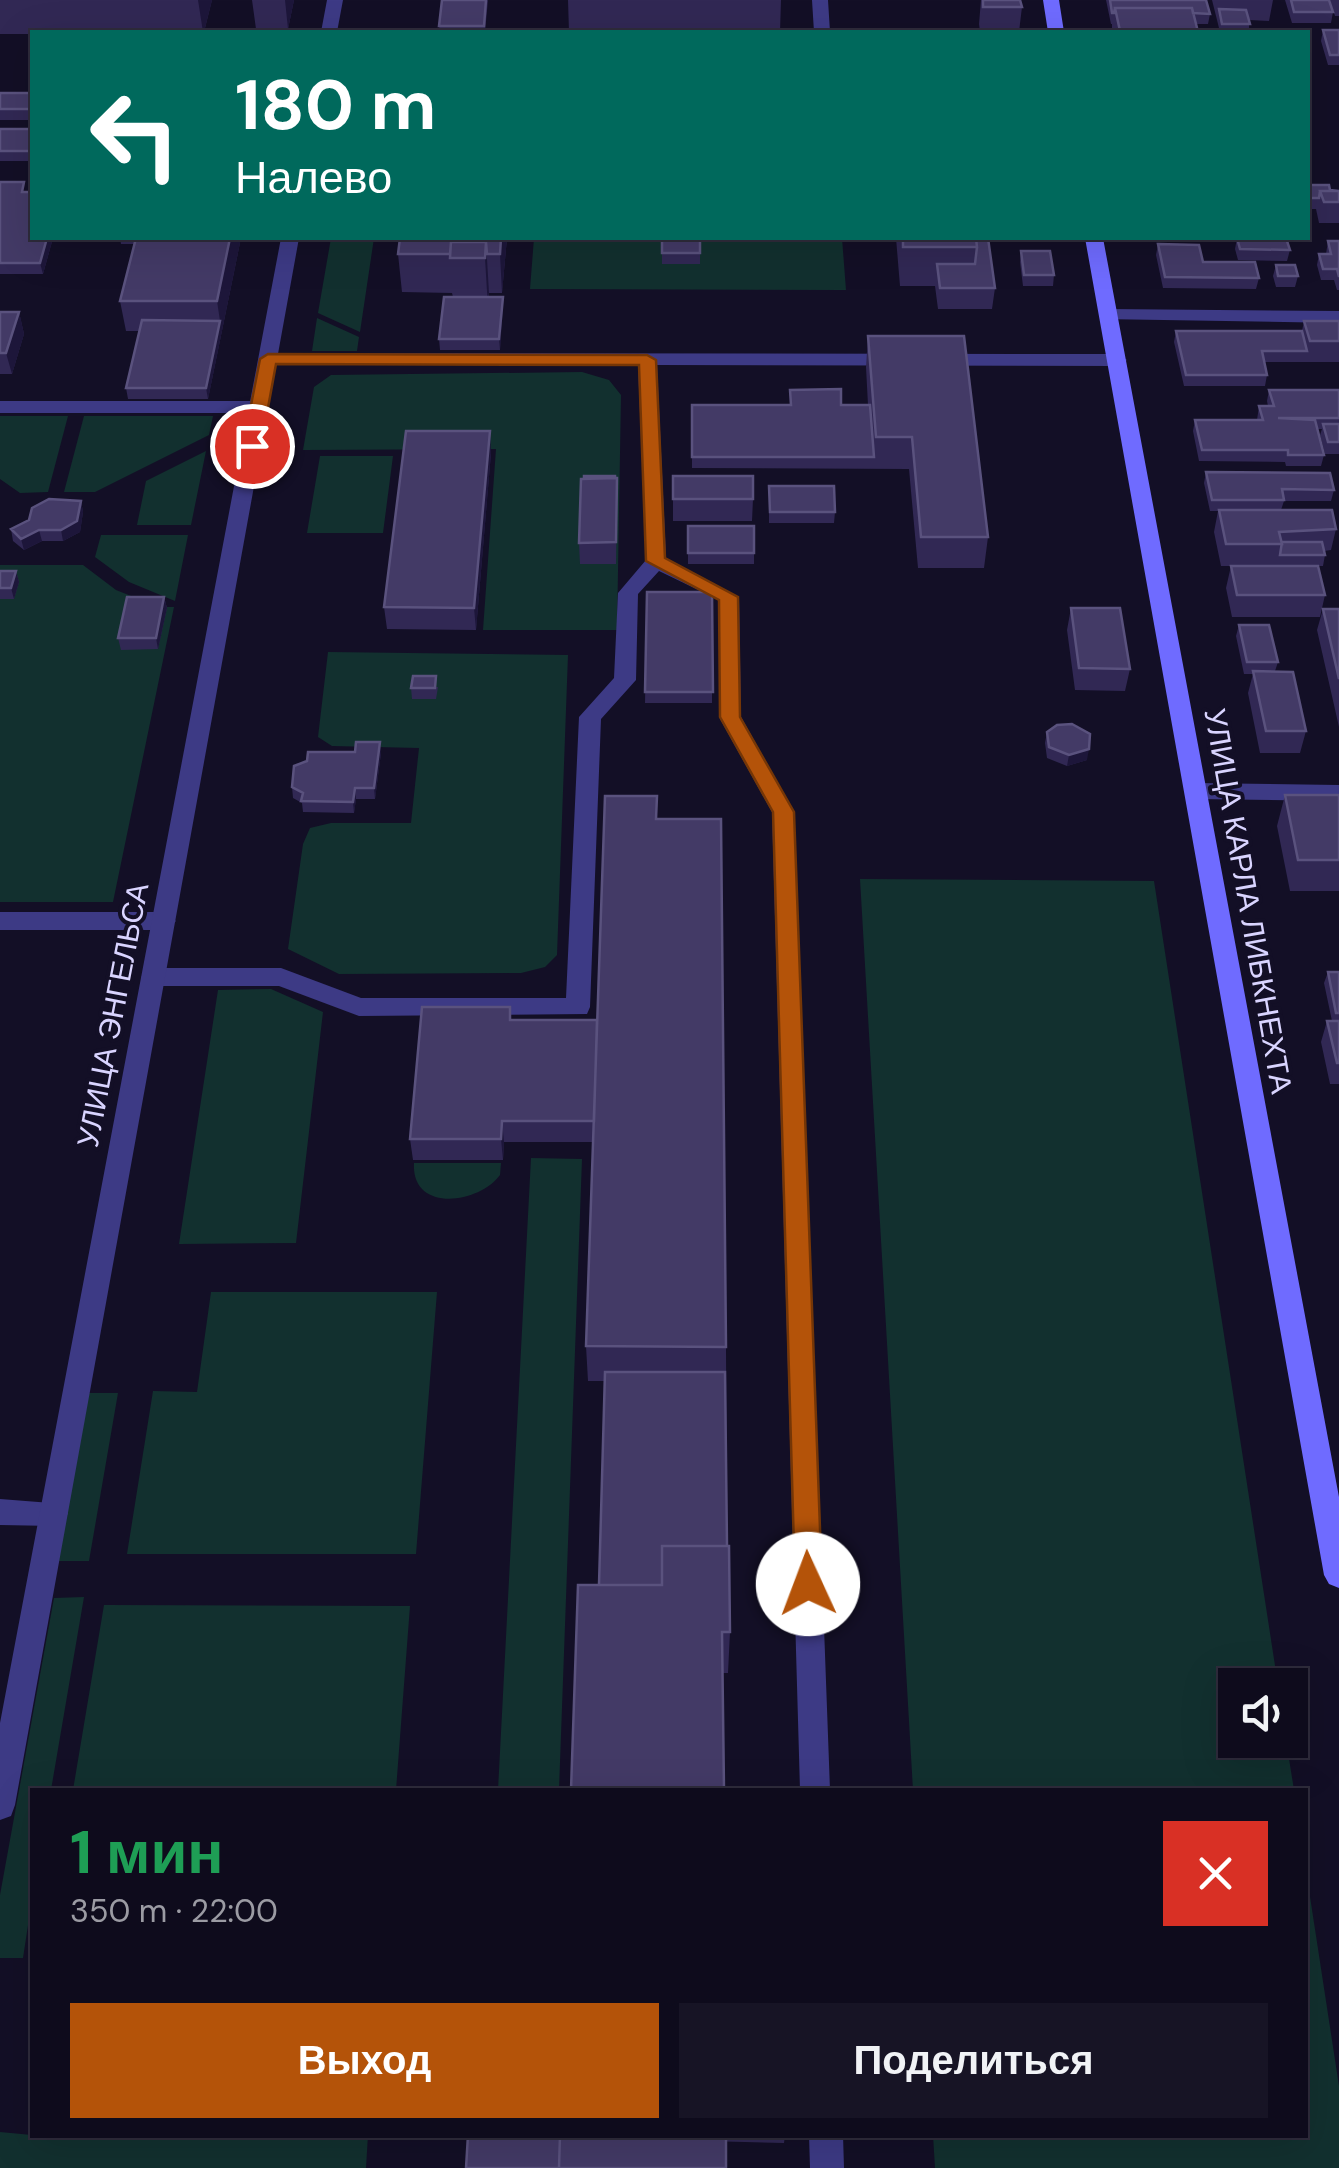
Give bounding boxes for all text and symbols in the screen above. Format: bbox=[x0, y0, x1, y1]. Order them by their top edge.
text: 180 m bbox=[235, 60, 436, 151]
icon: left bbox=[70, 70, 200, 200]
text: Налево bbox=[235, 148, 392, 207]
pin bbox=[210, 404, 295, 489]
icon: arrive bbox=[225, 419, 280, 474]
street label: УЛИЦА КАРЛА ЛИБКНЕХТА bbox=[1195, 705, 1302, 1097]
street label: УЛИЦА ЭНГЕЛЬСА bbox=[68, 879, 157, 1151]
position arrow bbox=[756, 1532, 860, 1636]
map controls bbox=[1218, 1668, 1308, 1758]
button: sound bbox=[1218, 1668, 1308, 1758]
text: 1 мин bbox=[70, 1813, 224, 1892]
button: close bbox=[1163, 1821, 1268, 1926]
text: 350 m · 22:00 bbox=[70, 1890, 278, 1932]
button: Выход bbox=[70, 2003, 659, 2118]
button: Поделиться bbox=[679, 2003, 1268, 2118]

